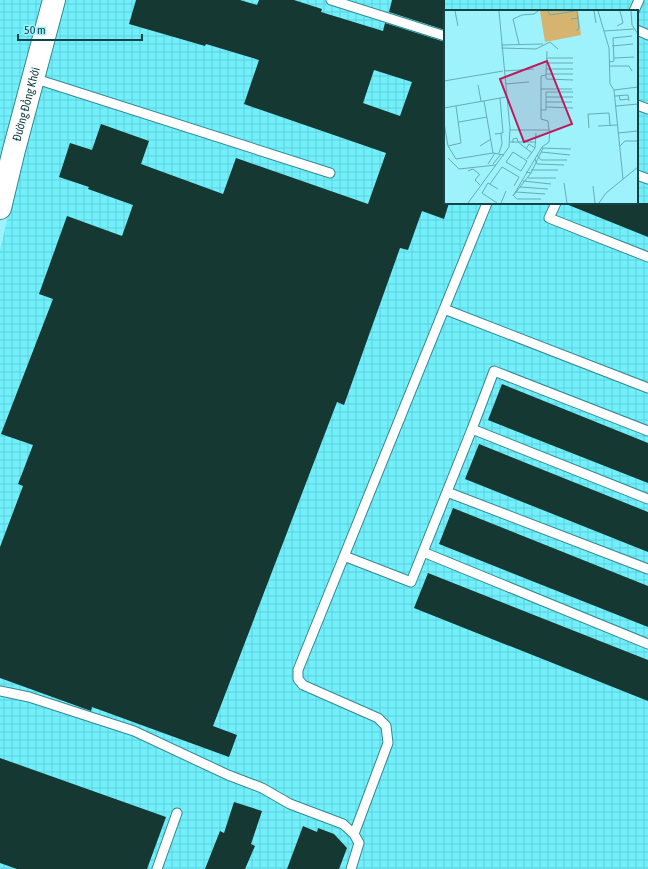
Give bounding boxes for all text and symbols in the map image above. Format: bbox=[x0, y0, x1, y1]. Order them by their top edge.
inset map bbox=[444, 10, 638, 204]
scale bar bbox=[18, 16, 142, 42]
text: 50 m bbox=[24, 23, 46, 37]
street label: Đường Đồng Khởi bbox=[10, 66, 43, 143]

